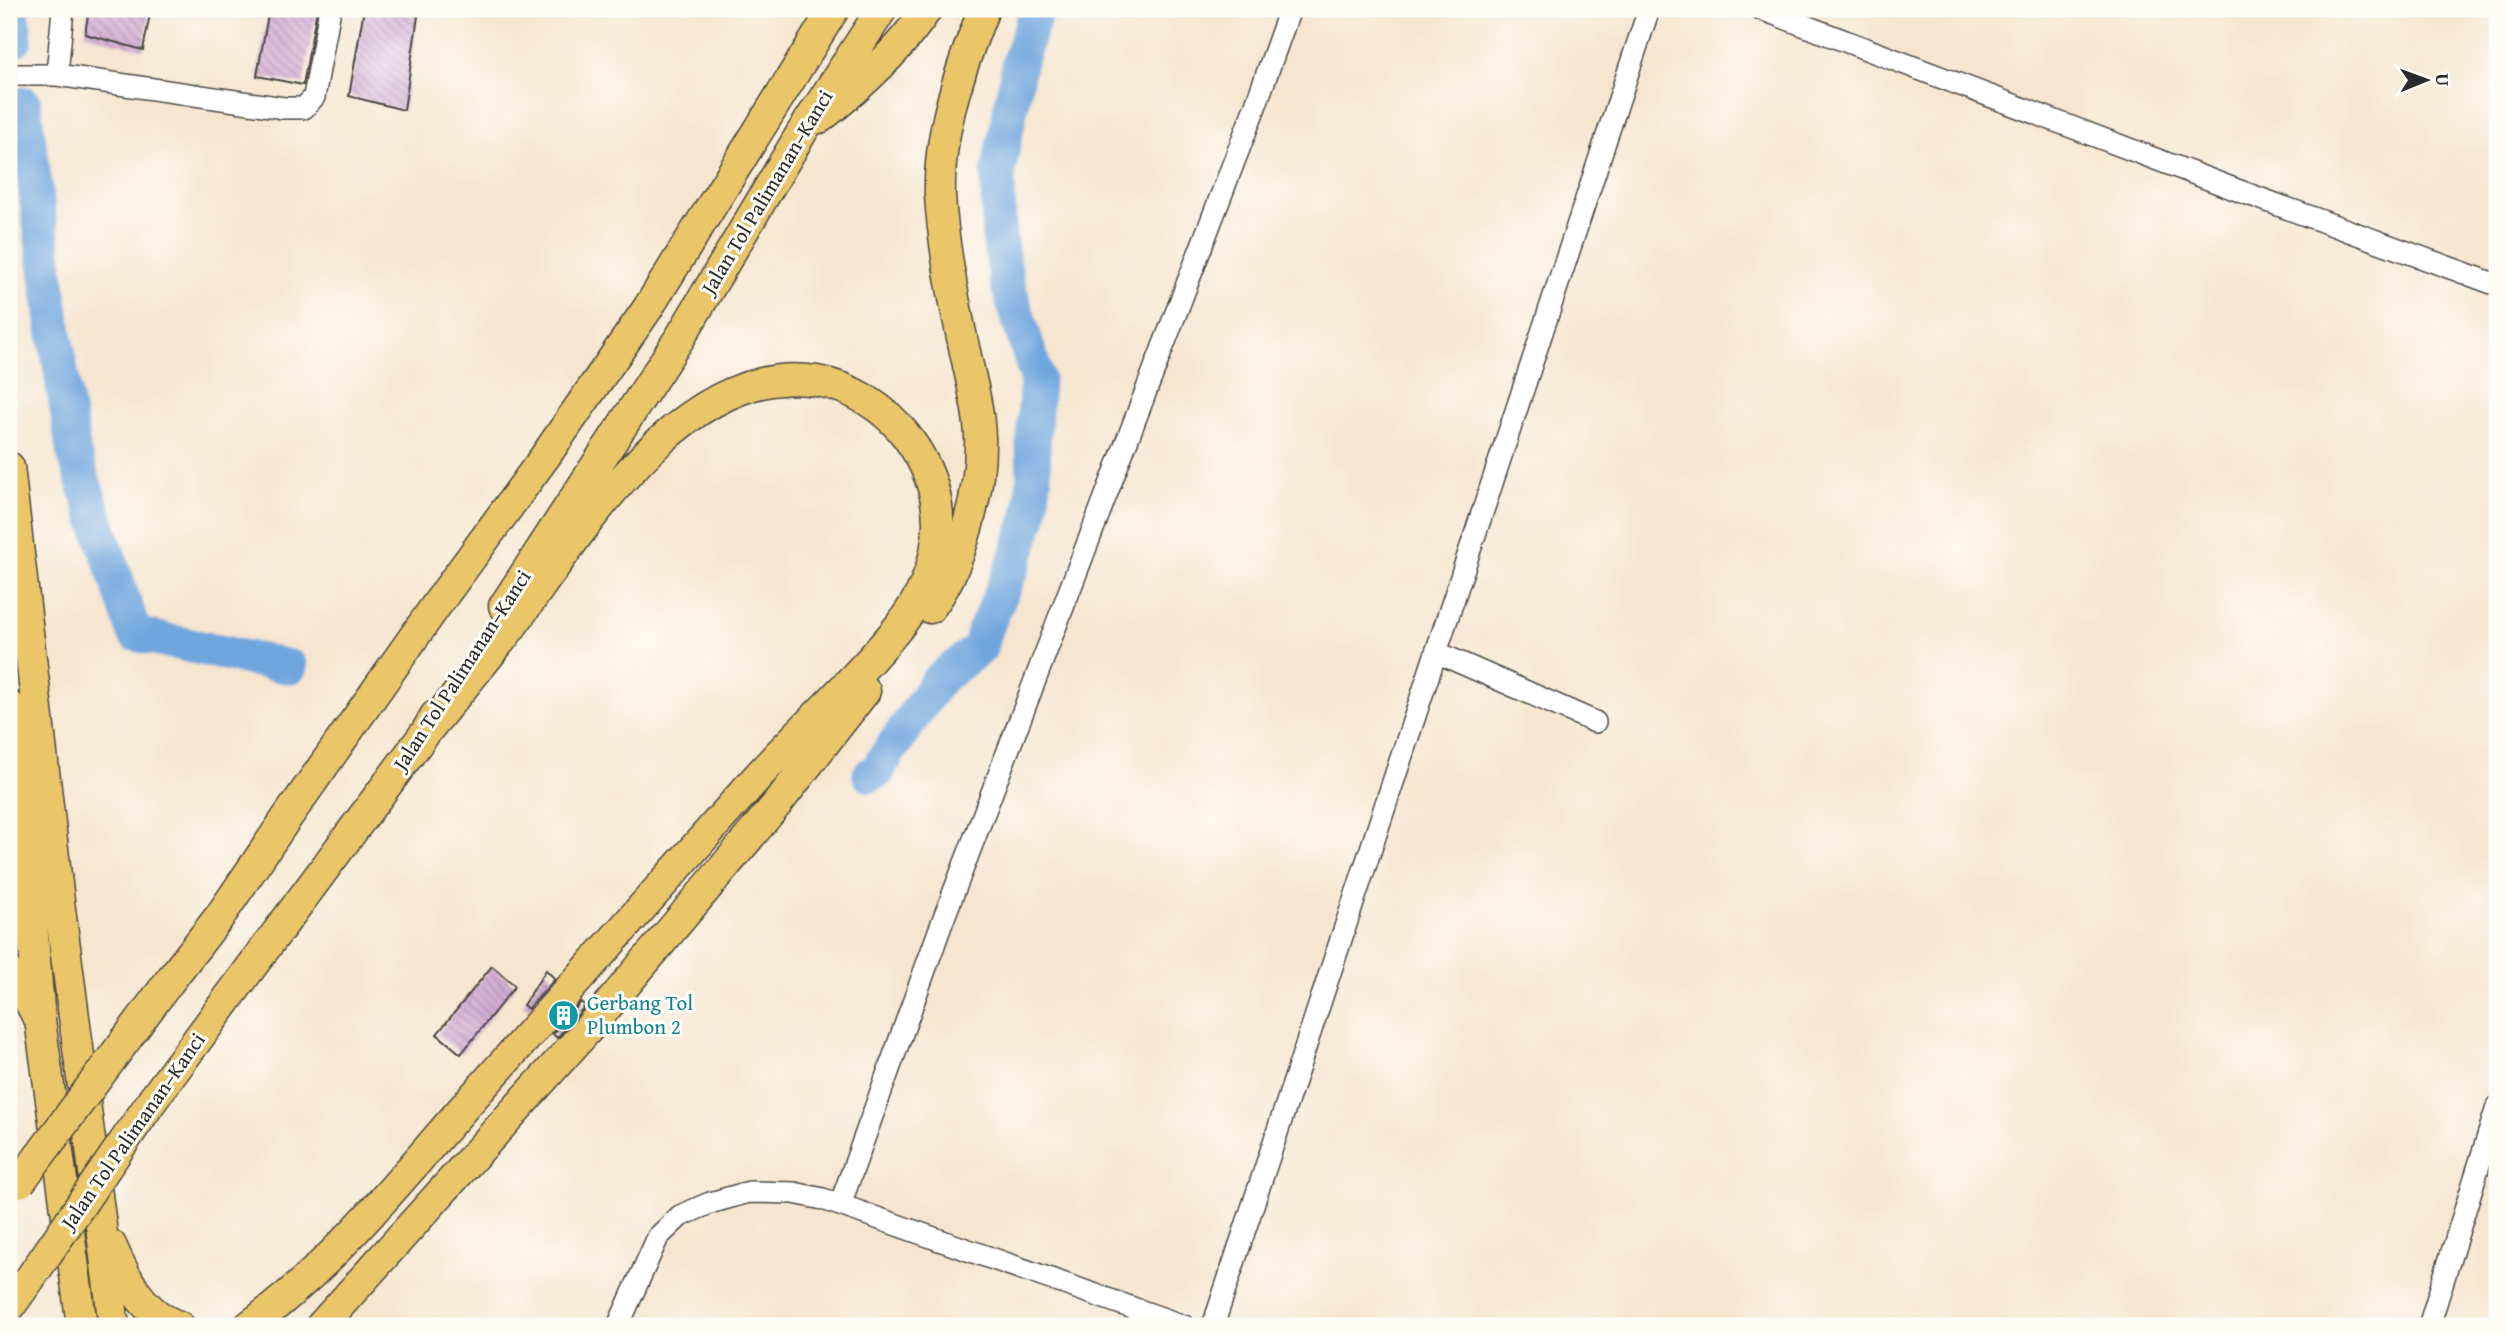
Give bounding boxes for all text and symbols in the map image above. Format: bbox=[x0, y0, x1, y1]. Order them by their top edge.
north arrow bbox=[2390, 46, 2460, 116]
text: U bbox=[2429, 73, 2457, 87]
street label: Jalan Tol Palimanan–Kanci bbox=[692, 83, 840, 303]
street label: Jalan Tol Palimanan–Kanci bbox=[383, 563, 538, 779]
place label: Gerbang Tol Plumbon 2 bbox=[587, 987, 693, 1042]
building icon: Gerbang Tol Plumbon 2 bbox=[547, 998, 581, 1032]
street label: Jalan Tol Palimanan–Kanci bbox=[51, 1026, 212, 1238]

